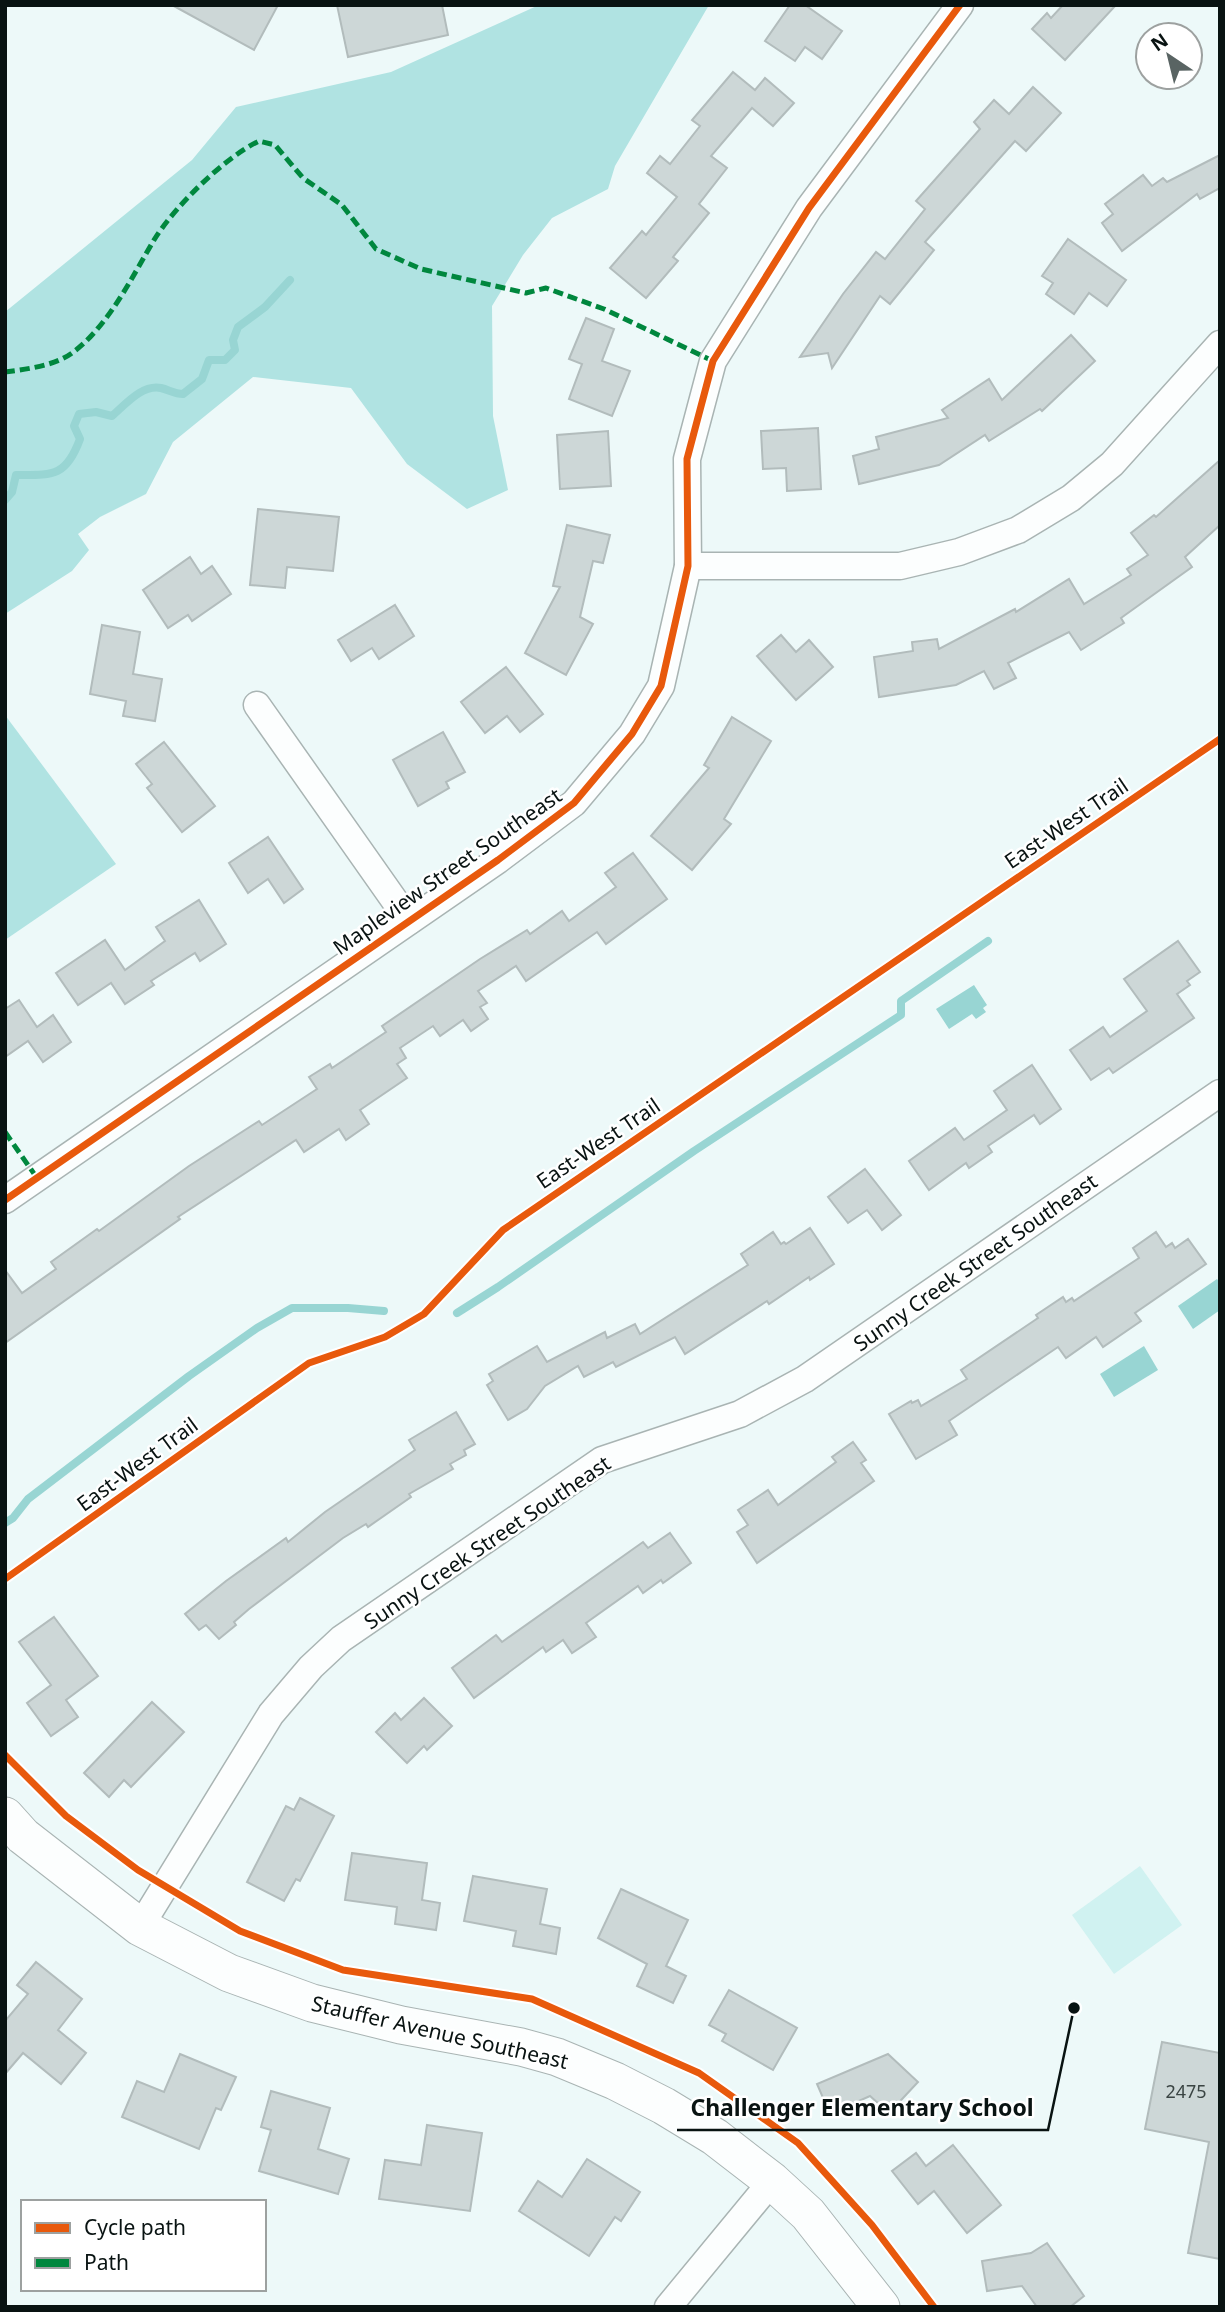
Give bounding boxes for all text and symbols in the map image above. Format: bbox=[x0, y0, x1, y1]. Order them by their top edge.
north arrow bbox=[1134, 21, 1204, 91]
text: N bbox=[1145, 27, 1173, 57]
street label: East-West Trail bbox=[999, 771, 1133, 875]
street label: Mapleview Street Southeast bbox=[327, 781, 567, 961]
street label: East-West Trail bbox=[531, 1091, 665, 1195]
street label: Sunny Creek Street Southeast bbox=[848, 1167, 1103, 1357]
street label: East-West Trail bbox=[71, 1411, 203, 1517]
street label: Sunny Creek Street Southeast bbox=[358, 1449, 616, 1635]
street label: Stauffer Avenue Southeast bbox=[309, 1989, 571, 2075]
house number: 2475 bbox=[1165, 2079, 1207, 2103]
callout: Challenger Elementary School bbox=[677, 2086, 1048, 2130]
text: Challenger Elementary School bbox=[690, 2091, 1034, 2123]
legend bbox=[21, 2200, 266, 2291]
text: Cycle path bbox=[84, 2213, 186, 2241]
text: Path bbox=[84, 2248, 129, 2276]

